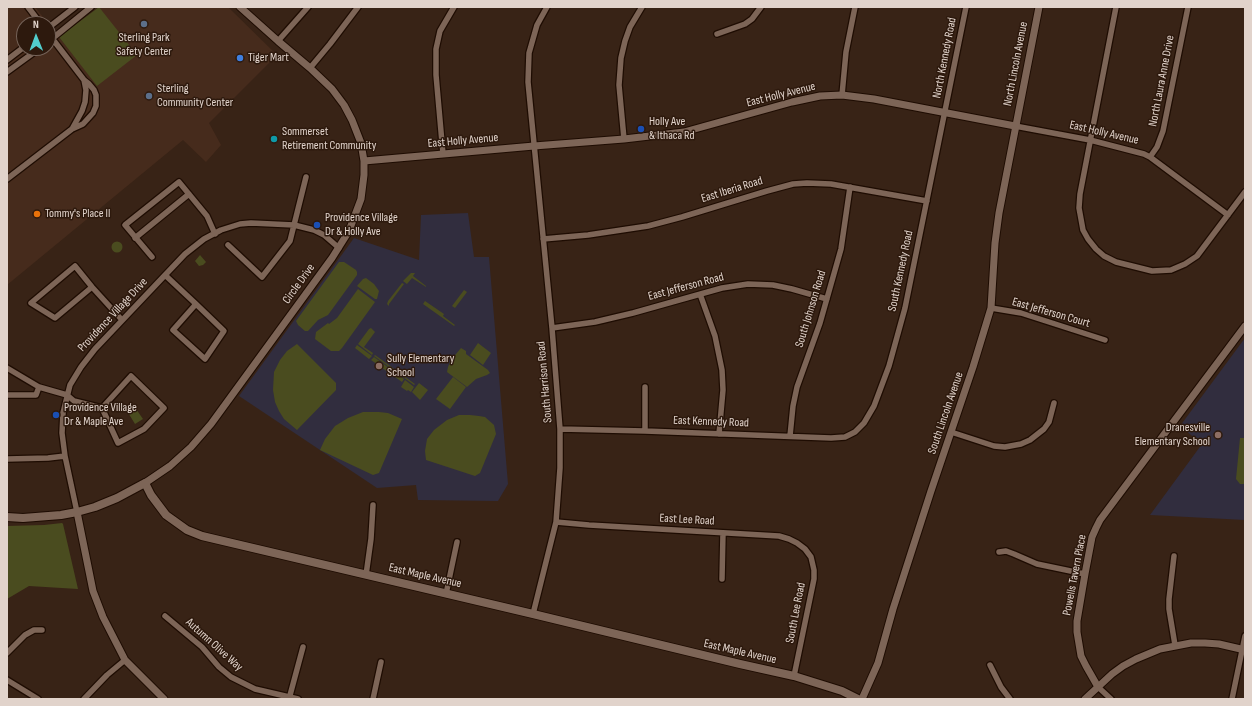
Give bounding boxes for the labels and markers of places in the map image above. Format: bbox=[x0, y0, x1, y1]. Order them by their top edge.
marker: Sterling Park Safety Center bbox=[139, 19, 149, 29]
place label: Sterling Park Safety Center bbox=[116, 31, 172, 59]
place label: Tiger Mart bbox=[248, 51, 289, 65]
marker: Tiger Mart bbox=[235, 53, 245, 63]
place label: Sterling Community Center bbox=[157, 82, 233, 110]
marker: Sterling Community Center bbox=[144, 91, 154, 101]
place label: Holly Ave & Ithaca Rd bbox=[649, 115, 694, 143]
marker: Holly Ave & Ithaca Rd bbox=[636, 124, 646, 134]
place label: Sommerset Retirement Community bbox=[282, 125, 376, 153]
marker: Sommerset Retirement Community bbox=[269, 134, 279, 144]
place label: Tommy's Place II bbox=[45, 207, 110, 221]
marker: Tommy's Place II bbox=[32, 209, 42, 219]
place label: Providence Village Dr & Holly Ave bbox=[325, 211, 398, 239]
marker: Providence Village Dr & Holly Ave bbox=[312, 220, 322, 230]
place label: Sully Elementary School bbox=[387, 352, 454, 380]
marker: Sully Elementary School bbox=[374, 361, 384, 371]
place label: Providence Village Dr & Maple Ave bbox=[64, 401, 137, 429]
marker: Providence Village Dr & Maple Ave bbox=[51, 410, 61, 420]
place label: Dranesville Elementary School bbox=[1135, 421, 1210, 449]
marker: Dranesville Elementary School bbox=[1213, 430, 1223, 440]

